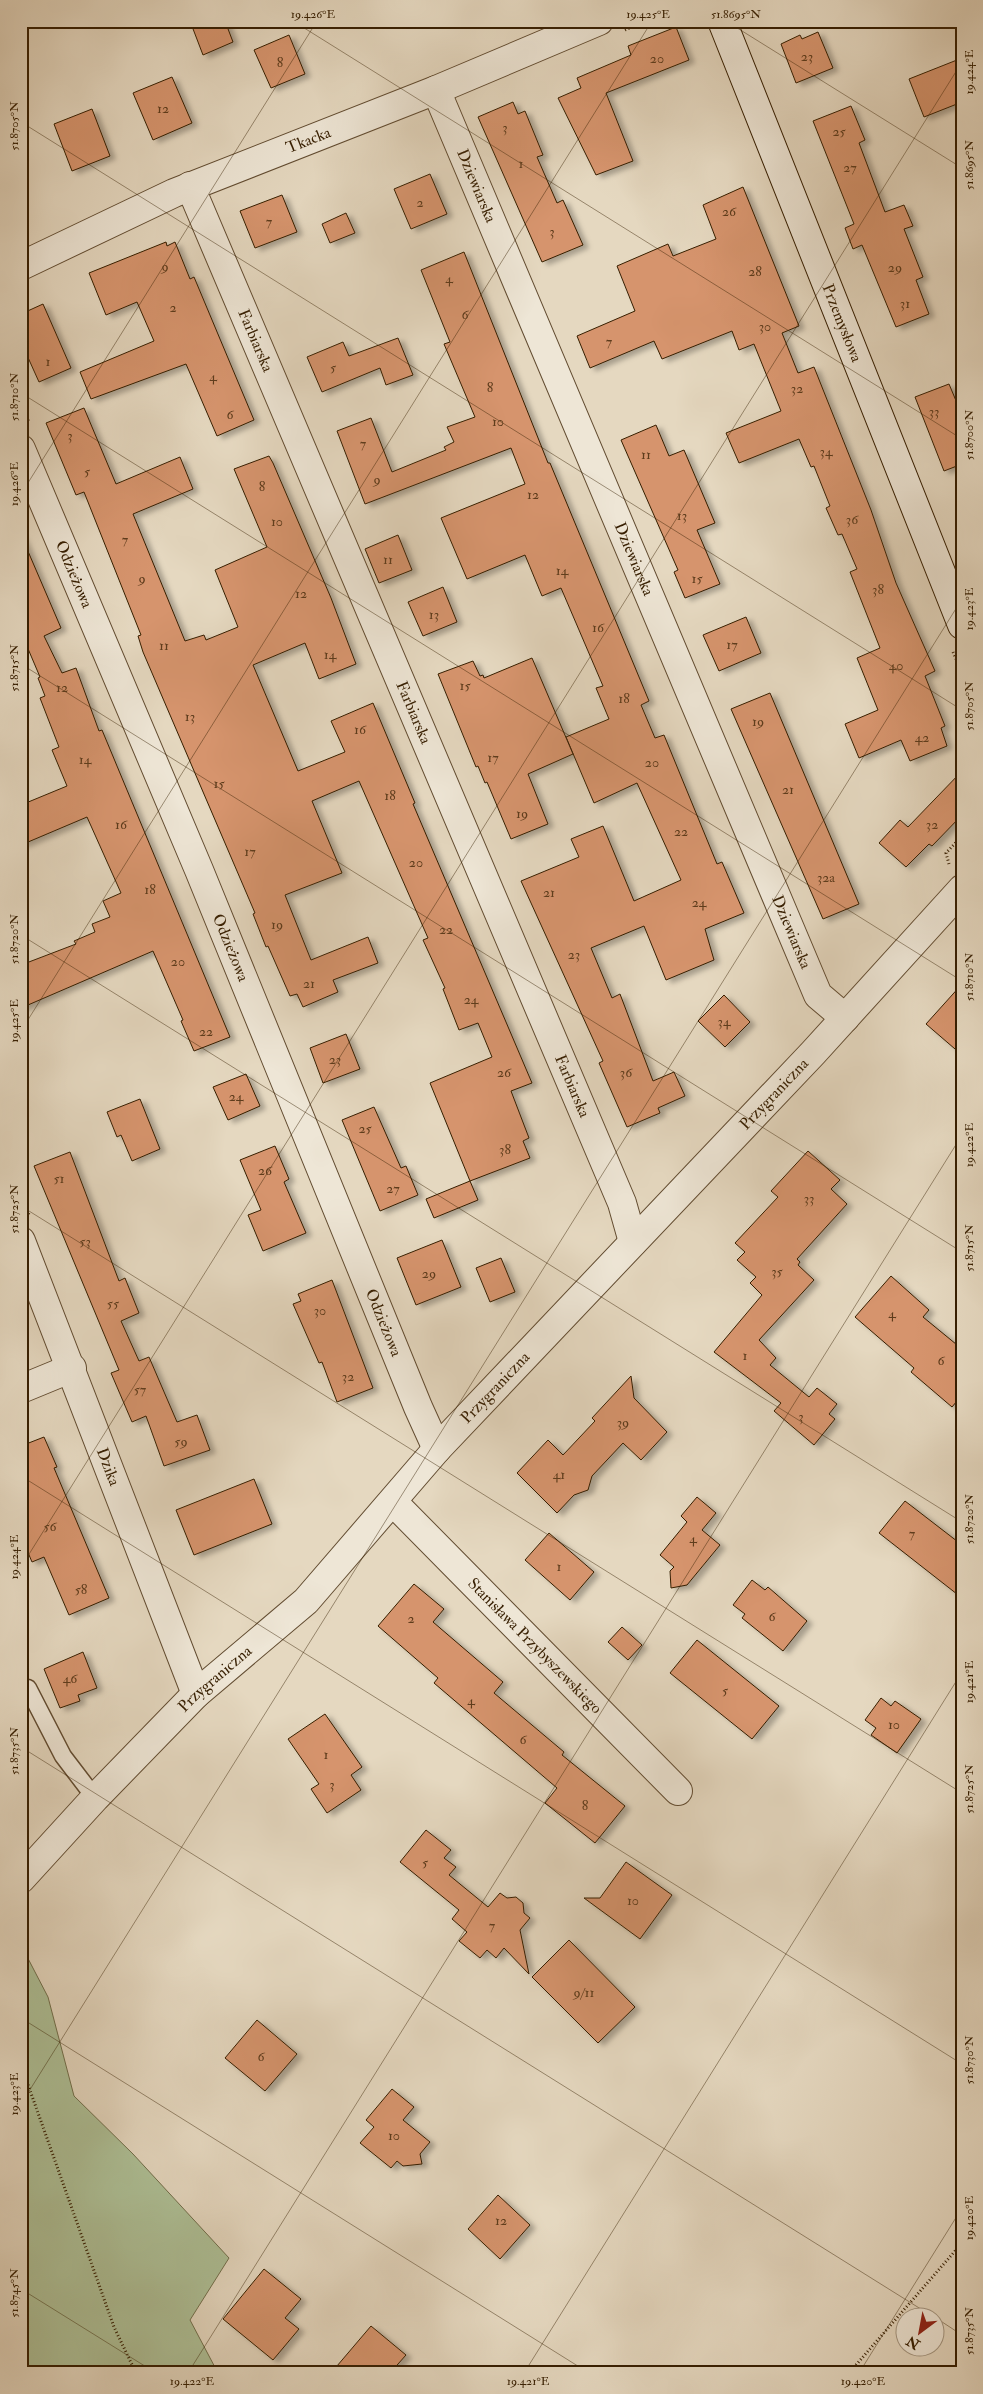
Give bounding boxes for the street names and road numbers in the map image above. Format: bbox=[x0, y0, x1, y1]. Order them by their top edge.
street label: Tkacka bbox=[283, 122, 334, 158]
street label: Dziewiarska bbox=[452, 146, 501, 226]
street label: Przemysłowa bbox=[818, 281, 867, 365]
street label: Farbiarska bbox=[234, 306, 278, 375]
street label: Dziewiarska bbox=[610, 519, 658, 599]
street label: Odzieżowa bbox=[51, 538, 97, 611]
street label: Farbiarska bbox=[391, 678, 436, 747]
street label: Dziewiarska bbox=[767, 892, 816, 972]
street label: Odzieżowa bbox=[208, 911, 254, 985]
street label: Farbiarska bbox=[550, 1052, 595, 1121]
street label: Przygraniczna bbox=[735, 1054, 813, 1134]
street label: Odzieżowa bbox=[361, 1286, 407, 1360]
street label: Przygraniczna bbox=[456, 1347, 534, 1428]
street label: Dzika bbox=[92, 1445, 125, 1489]
street label: Stanisława Przybyszewskiego bbox=[463, 1574, 606, 1718]
street label: Przygraniczna bbox=[174, 1641, 256, 1716]

